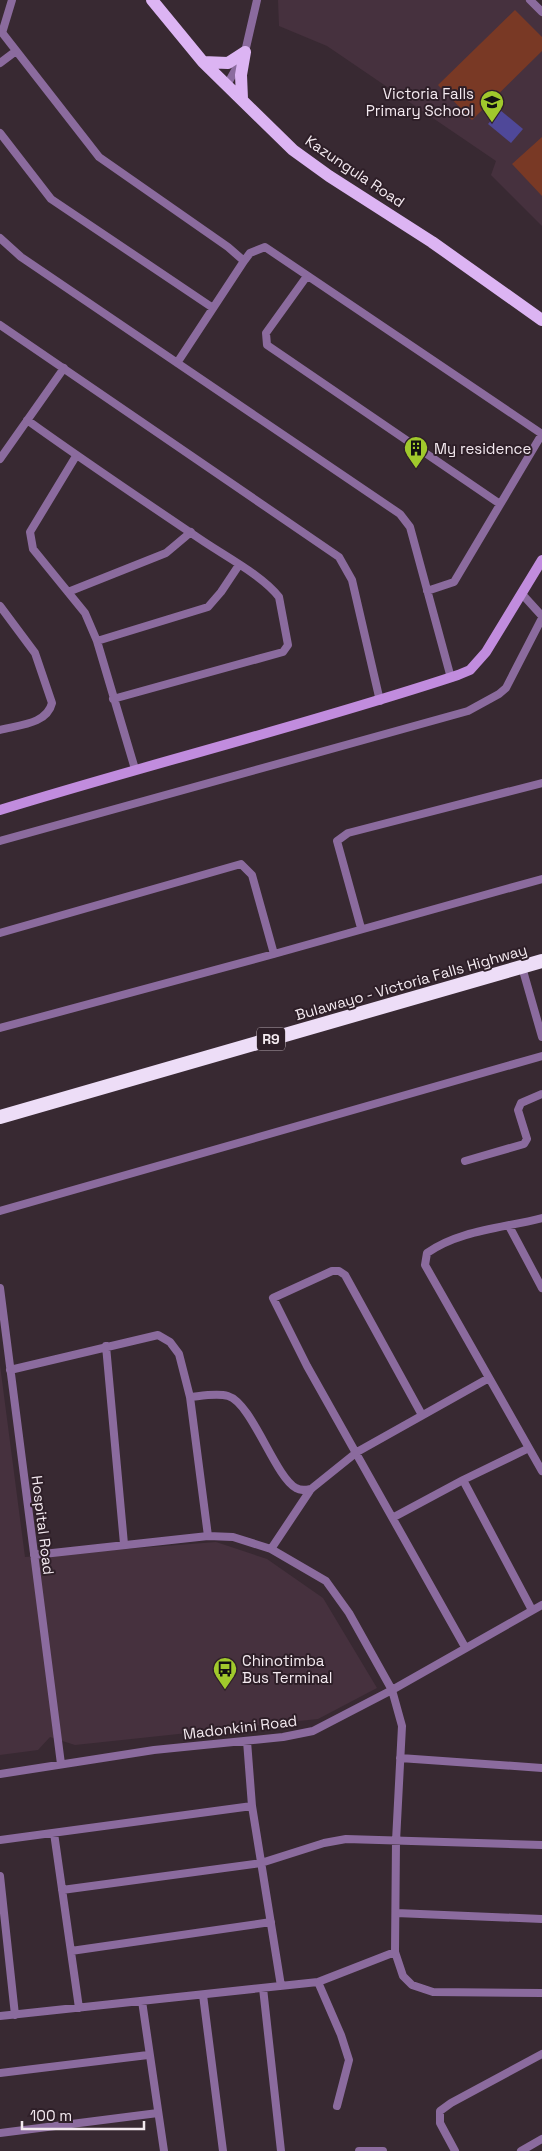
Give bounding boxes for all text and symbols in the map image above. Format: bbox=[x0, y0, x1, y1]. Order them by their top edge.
place label: Victoria Falls Primary School bbox=[366, 84, 474, 120]
school or university icon: Victoria Falls Primary School bbox=[479, 89, 505, 123]
street label: Kazungula Road bbox=[302, 131, 408, 211]
building icon: My residence bbox=[403, 435, 429, 469]
place label: My residence bbox=[434, 439, 532, 458]
street label: Bulawayo - Victoria Falls Highway bbox=[293, 940, 529, 1024]
road number: R9 bbox=[257, 1028, 285, 1050]
street label: Hospital Road bbox=[27, 1474, 59, 1576]
place label: Chinotimba Bus Terminal bbox=[242, 1651, 332, 1687]
bus stop icon: Chinotimba Bus Terminal bbox=[212, 1656, 238, 1690]
street label: Madonkini Road bbox=[182, 1711, 298, 1743]
scale bar bbox=[22, 2098, 145, 2130]
text: 100 m bbox=[30, 2106, 72, 2125]

